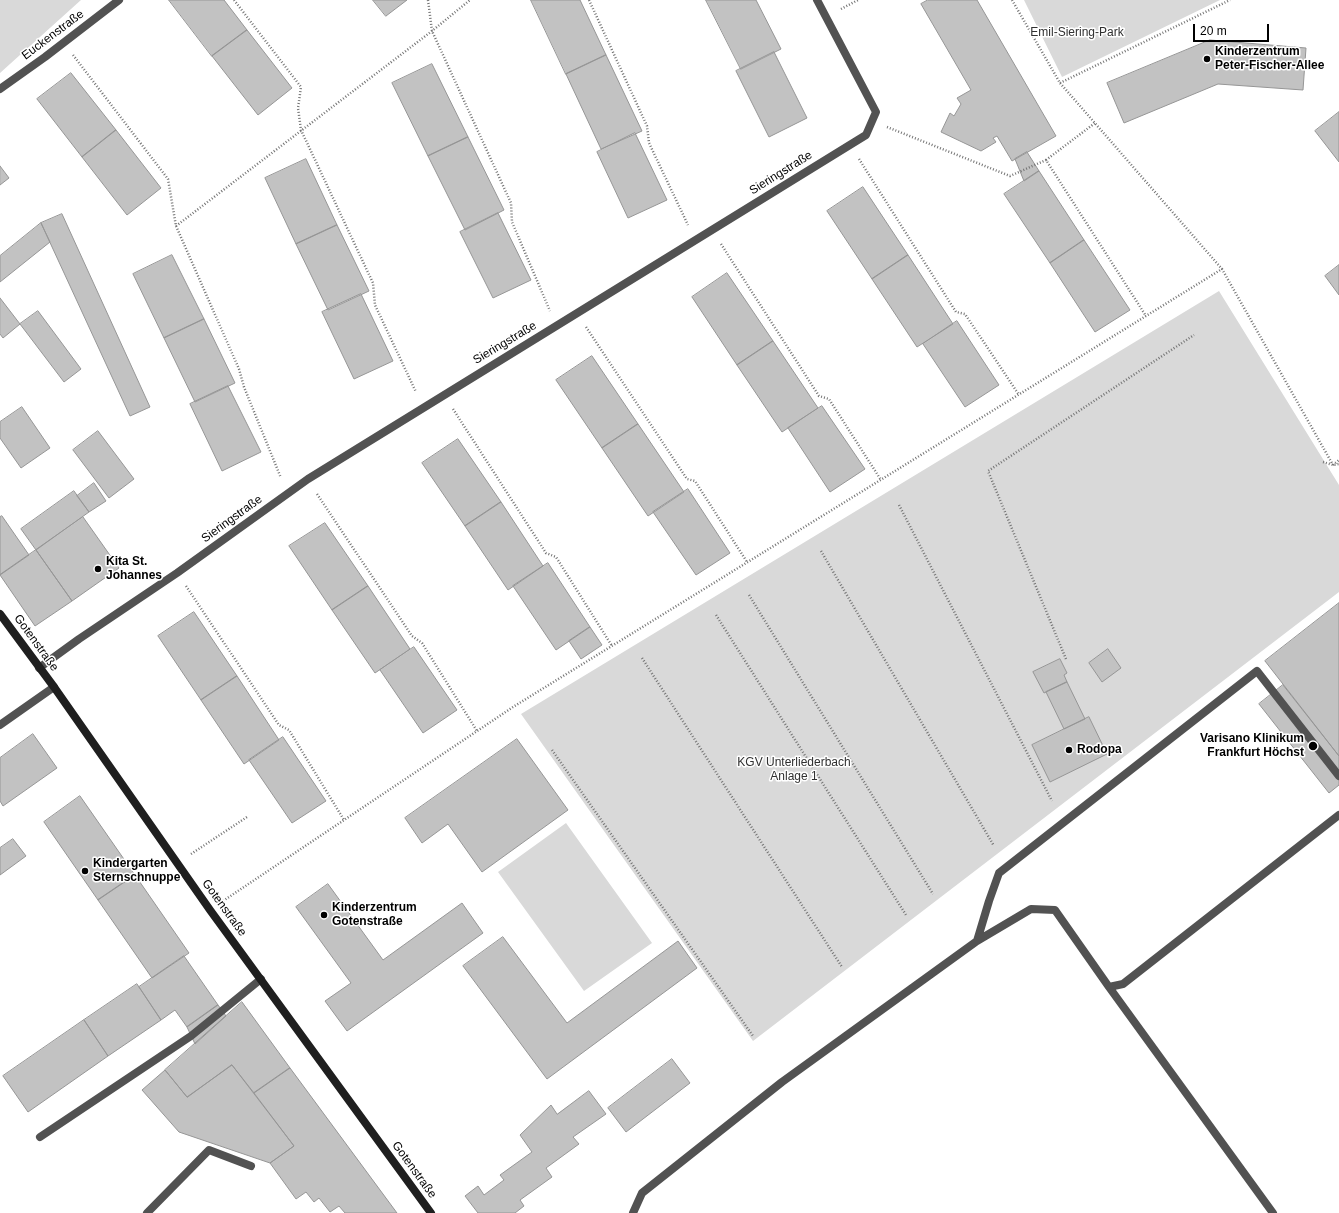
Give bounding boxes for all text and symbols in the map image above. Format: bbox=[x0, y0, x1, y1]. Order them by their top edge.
street label: Euckenstraße bbox=[19, 7, 87, 63]
scale bar bbox=[1195, 16, 1271, 42]
text: 20 m bbox=[1200, 24, 1227, 38]
park label: Emil-Siering-Park bbox=[1030, 26, 1124, 40]
place label: Kinderzentrum Peter-Fischer-Allee bbox=[1215, 45, 1324, 73]
marker: Kinderzentrum Peter-Fischer-Allee bbox=[1202, 54, 1212, 64]
street label: Sieringstraße bbox=[747, 148, 815, 198]
street label: Sieringstraße bbox=[471, 318, 539, 368]
street label: Sieringstraße bbox=[199, 492, 265, 546]
place label: Kita St. Johannes bbox=[106, 555, 162, 583]
marker: Kita St. Johannes bbox=[93, 564, 103, 574]
street label: Gotenstraße bbox=[11, 612, 61, 674]
place label: Varisano Klinikum Frankfurt Höchst bbox=[1200, 732, 1304, 760]
marker: Varisano Klinikum Frankfurt Höchst bbox=[1307, 740, 1319, 752]
place label: Rodopa bbox=[1077, 743, 1122, 757]
marker: Rodopa bbox=[1064, 745, 1074, 755]
park label: KGV Unterliederbach Anlage 1 bbox=[737, 756, 851, 784]
place label: Kindergarten Sternschnuppe bbox=[93, 857, 180, 885]
marker: Kindergarten Sternschnuppe bbox=[80, 866, 90, 876]
street label: Gotenstraße bbox=[199, 877, 249, 939]
place label: Kinderzentrum Gotenstraße bbox=[332, 901, 417, 929]
marker: Kinderzentrum Gotenstraße bbox=[319, 910, 329, 920]
street label: Gotenstraße bbox=[389, 1139, 439, 1201]

